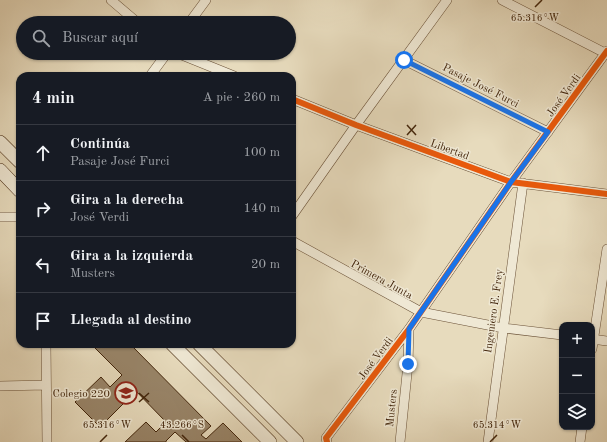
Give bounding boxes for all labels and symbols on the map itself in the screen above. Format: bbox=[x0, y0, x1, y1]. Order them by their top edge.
text: 65.316°W bbox=[511, 13, 559, 23]
route start bbox=[395, 51, 413, 69]
street label: Pasaje José Furci bbox=[440, 62, 520, 110]
street label: José Verdi bbox=[545, 72, 583, 119]
street label: Libertad bbox=[429, 138, 471, 163]
street label: Primera Junta bbox=[349, 259, 415, 302]
street label: Ingeniero E. Frey bbox=[483, 268, 506, 354]
street label: José Verdi bbox=[357, 336, 396, 382]
route end bbox=[399, 355, 417, 373]
school or university icon: Colegio 220 bbox=[113, 380, 139, 406]
street label: Musters bbox=[385, 388, 400, 428]
place label: Colegio 220 bbox=[53, 389, 110, 400]
text: 65.316°W bbox=[83, 420, 131, 430]
text: 43.266°S bbox=[160, 420, 204, 430]
text: 65.314°W bbox=[473, 420, 521, 430]

